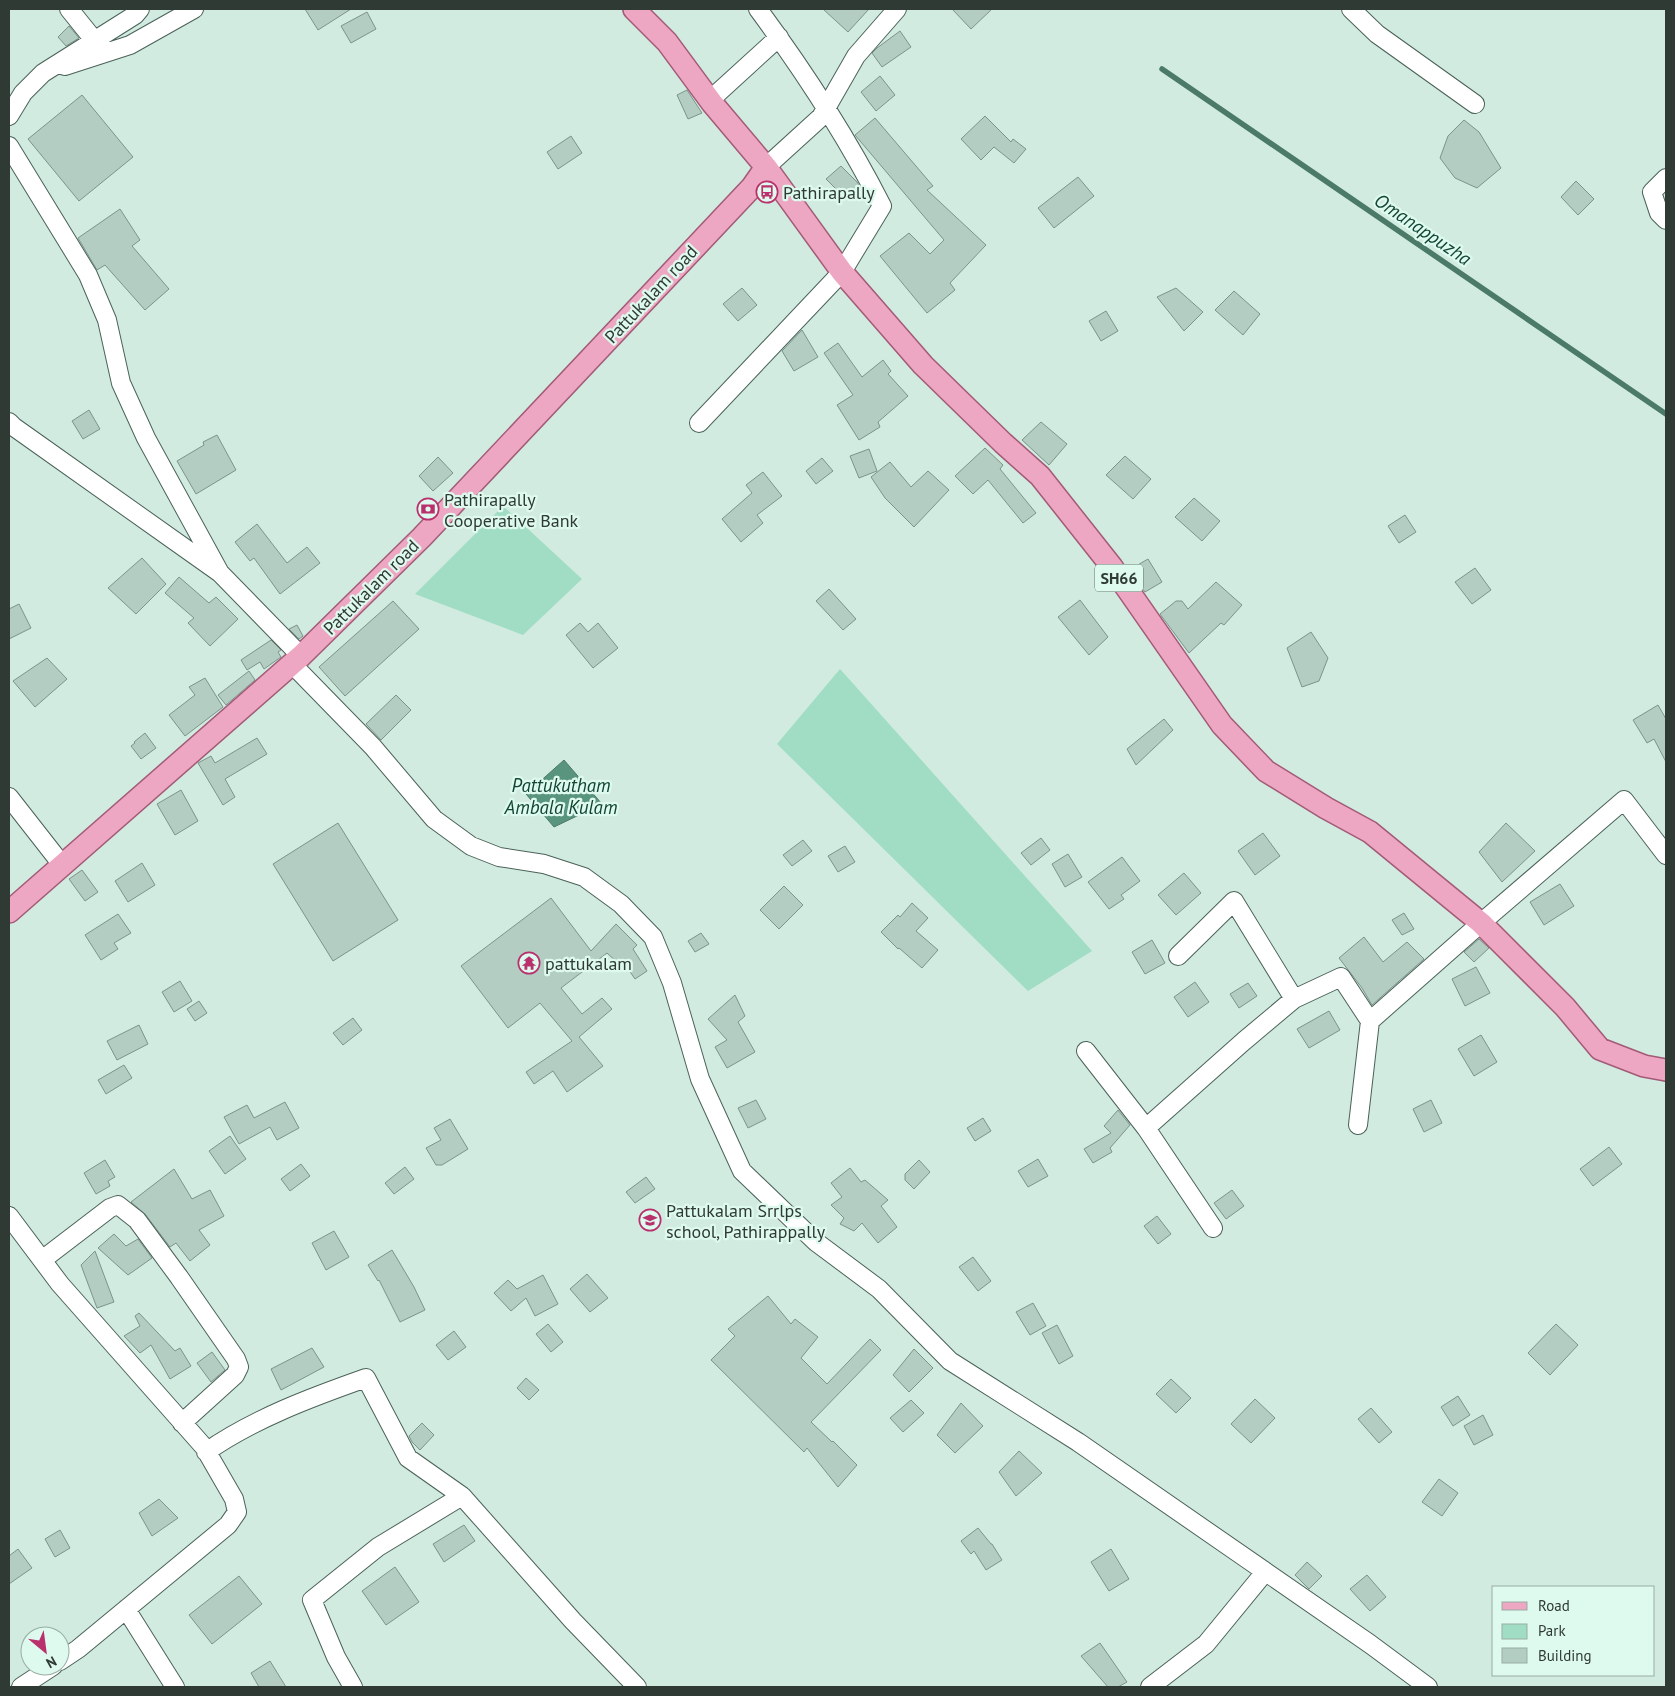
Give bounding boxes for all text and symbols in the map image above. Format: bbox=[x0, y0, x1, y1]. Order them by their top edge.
bus stop icon: Pathirapally bbox=[755, 180, 779, 204]
place label: Pathirapally bbox=[783, 181, 875, 204]
water label: Omanappuzha bbox=[1370, 188, 1477, 271]
street label: Pattukalam road bbox=[600, 240, 702, 348]
place label: Pathirapally Cooperative Bank bbox=[444, 488, 579, 532]
bank icon: Pathirapally Cooperative Bank bbox=[416, 497, 440, 521]
street label: Pattukalam road bbox=[318, 534, 424, 640]
road number: SH66 bbox=[1095, 564, 1143, 592]
water label: Pattukutham Ambala Kulam bbox=[504, 773, 617, 819]
temple icon: pattukalam bbox=[517, 951, 541, 975]
place label: pattukalam bbox=[545, 952, 632, 975]
place label: Pattukalam Srrlps school, Pathirappally bbox=[666, 1199, 826, 1243]
school or university icon: Pattukalam Srrlps school, Pathirappally bbox=[638, 1208, 662, 1232]
legend bbox=[1492, 1586, 1655, 1676]
text: Road bbox=[1538, 1596, 1570, 1615]
text: Park bbox=[1538, 1621, 1566, 1640]
north arrow bbox=[20, 1626, 70, 1676]
text: Building bbox=[1538, 1646, 1592, 1665]
text: N bbox=[43, 1652, 60, 1672]

